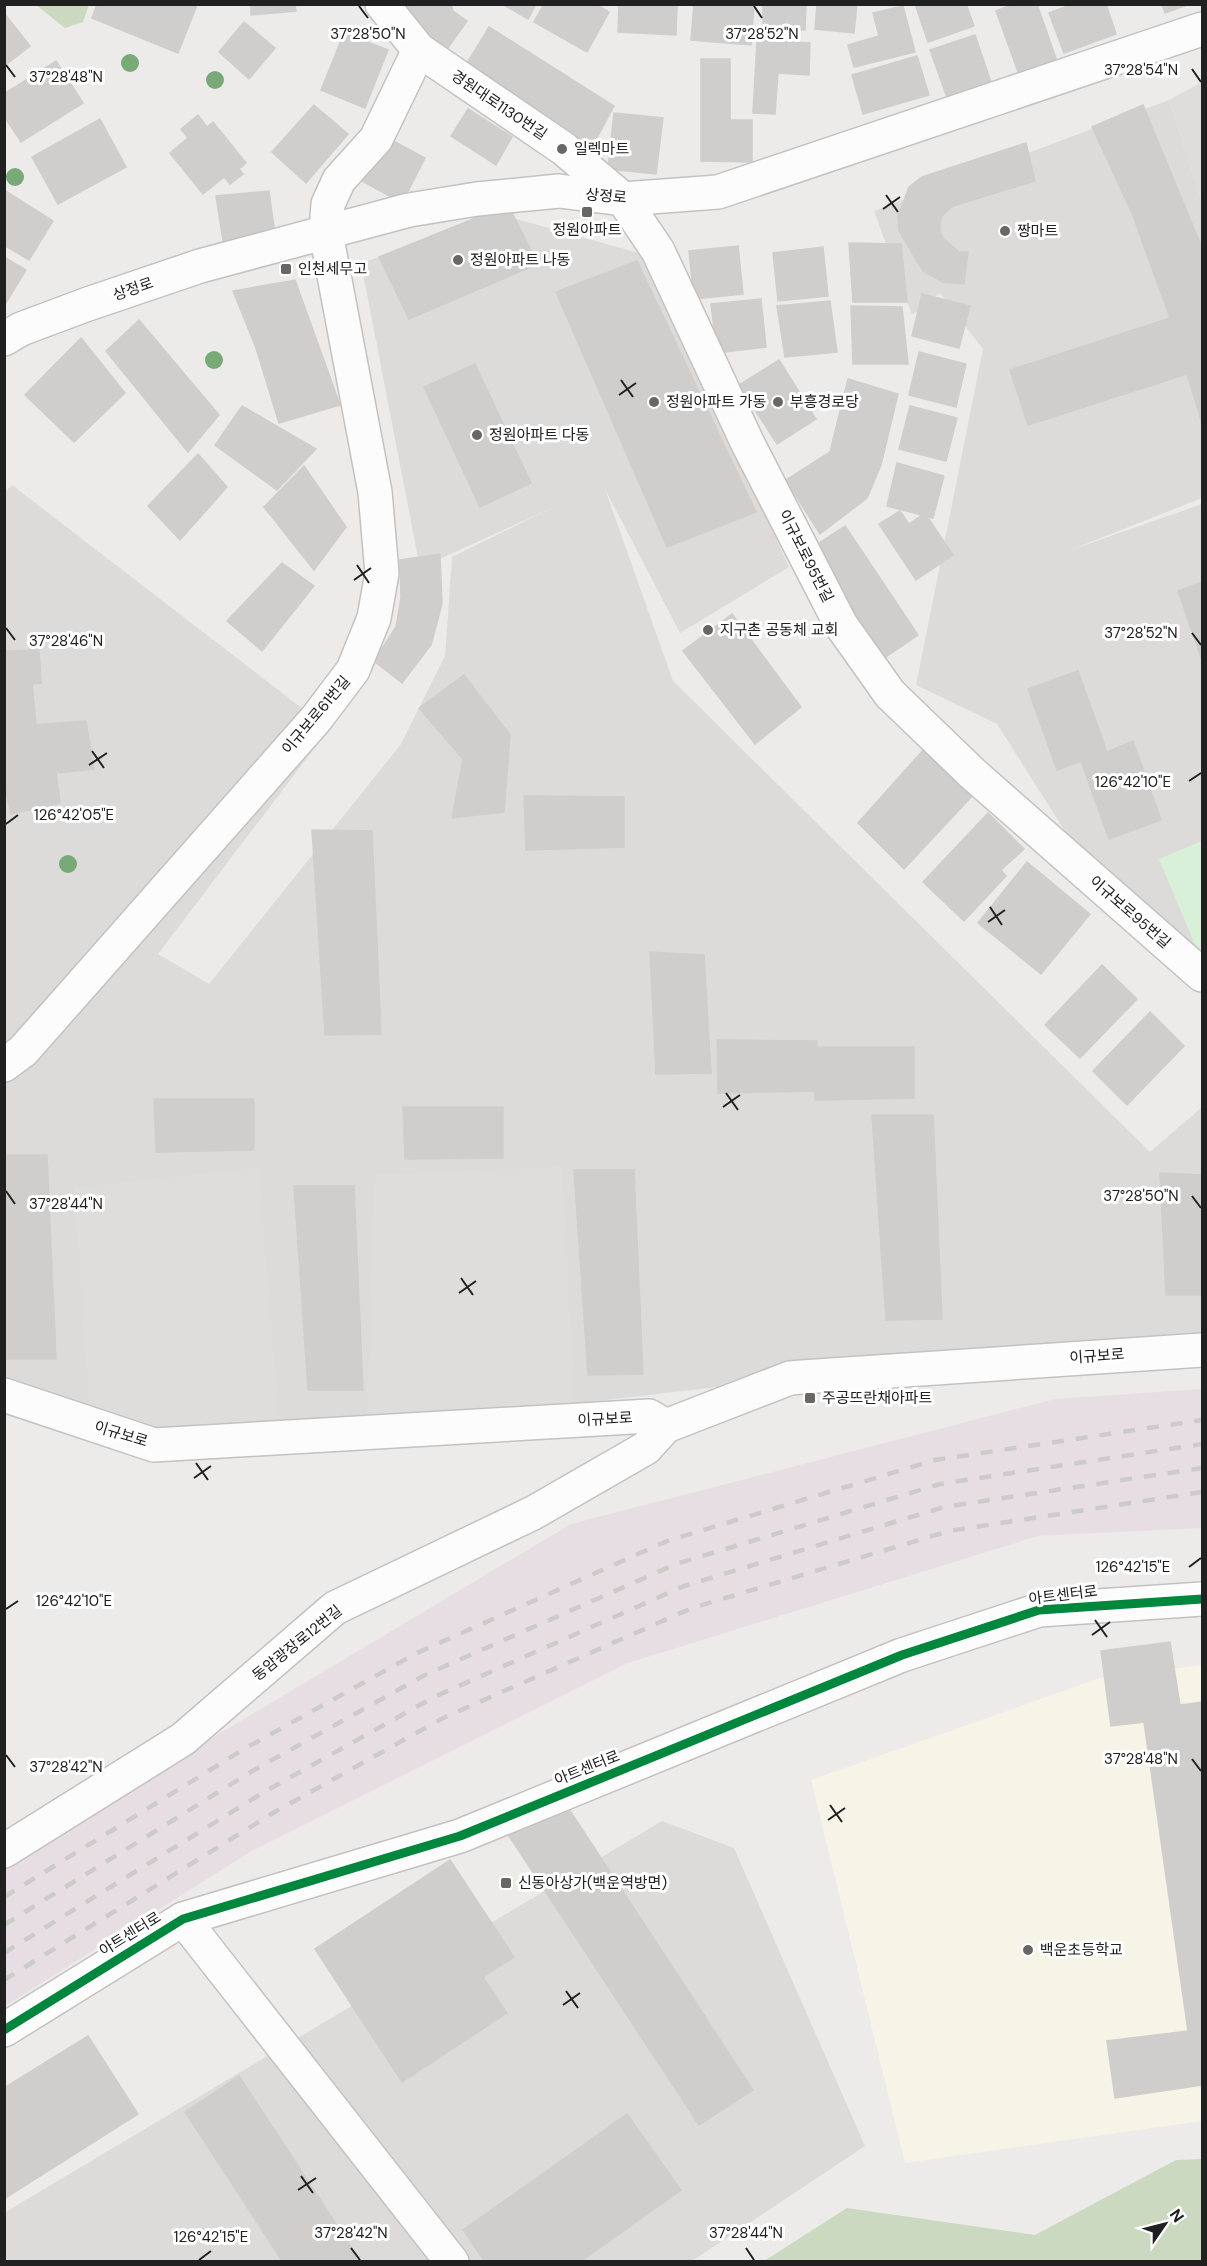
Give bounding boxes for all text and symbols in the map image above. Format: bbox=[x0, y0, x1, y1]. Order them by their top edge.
text: 37°28'50"N bbox=[330, 24, 406, 44]
text: 37°28'52"N bbox=[725, 24, 799, 44]
text: 37°28'54"N bbox=[1104, 60, 1178, 80]
street label: 경원대로1130번길 bbox=[447, 66, 551, 144]
text: 37°28'48"N bbox=[29, 67, 103, 87]
place label: 일렉마트 bbox=[574, 139, 629, 159]
marker: 일렉마트 bbox=[555, 142, 569, 156]
street label: 상정로 bbox=[585, 184, 627, 208]
marker: 정원아파트 bbox=[580, 205, 594, 219]
place label: 정원아파트 bbox=[552, 220, 622, 240]
place label: 짱마트 bbox=[1017, 221, 1059, 241]
marker: 짱마트 bbox=[998, 224, 1012, 238]
place label: 정원아파트 나동 bbox=[470, 250, 571, 270]
marker: 정원아파트 나동 bbox=[451, 253, 465, 267]
place label: 인천세무고 bbox=[298, 259, 367, 279]
marker: 인천세무고 bbox=[279, 262, 293, 276]
street label: 상정로 bbox=[110, 273, 156, 305]
place label: 정원아파트 가동 bbox=[666, 392, 767, 412]
place label: 부흥경로당 bbox=[790, 392, 859, 412]
marker: 정원아파트 가동 bbox=[647, 395, 661, 409]
marker: 부흥경로당 bbox=[771, 395, 785, 409]
place label: 정원아파트 다동 bbox=[489, 425, 590, 445]
marker: 정원아파트 다동 bbox=[470, 428, 484, 442]
street label: 이규보로95번길 bbox=[774, 506, 838, 606]
place label: 지구촌 공동체 교회 bbox=[720, 620, 838, 640]
marker: 지구촌 공동체 교회 bbox=[701, 623, 715, 637]
text: 37°28'52"N bbox=[1104, 623, 1178, 643]
text: 37°28'46"N bbox=[29, 631, 103, 651]
street label: 이규보로61번길 bbox=[277, 671, 355, 759]
text: 126°42'10"E bbox=[1095, 772, 1171, 792]
text: 126°42'05"E bbox=[34, 805, 114, 825]
street label: 이규보로95번길 bbox=[1085, 871, 1175, 953]
text: 37°28'50"N bbox=[1103, 1186, 1179, 1206]
text: 37°28'44"N bbox=[29, 1194, 103, 1214]
street label: 이규보로 bbox=[1069, 1344, 1125, 1368]
place label: 주공뜨란채아파트 bbox=[822, 1388, 933, 1408]
marker: 주공뜨란채아파트 bbox=[803, 1391, 817, 1405]
street label: 이규보로 bbox=[577, 1408, 633, 1430]
street label: 이규보로 bbox=[92, 1416, 150, 1452]
text: 126°42'15"E bbox=[1096, 1557, 1170, 1577]
street label: 아트센터로 bbox=[1028, 1581, 1098, 1609]
text: 126°42'10"E bbox=[36, 1591, 112, 1611]
street label: 동암광장로12번길 bbox=[248, 1601, 346, 1685]
street label: 아트센터로 bbox=[551, 1746, 623, 1790]
text: 37°28'48"N bbox=[1104, 1749, 1178, 1769]
text: 37°28'42"N bbox=[29, 1757, 103, 1777]
place label: 신동아상가(백운역방면) bbox=[518, 1873, 667, 1893]
marker: 신동아상가(백운역방면) bbox=[499, 1876, 513, 1890]
street label: 아트센터로 bbox=[95, 1907, 165, 1961]
place label: 백운초등학교 bbox=[1040, 1940, 1123, 1960]
marker: 백운초등학교 bbox=[1021, 1943, 1035, 1957]
north arrow bbox=[1135, 2194, 1195, 2254]
text: N bbox=[1165, 2205, 1189, 2226]
text: 37°28'42"N bbox=[314, 2223, 388, 2243]
text: 37°28'44"N bbox=[709, 2223, 783, 2243]
text: 126°42'15"E bbox=[174, 2227, 248, 2247]

